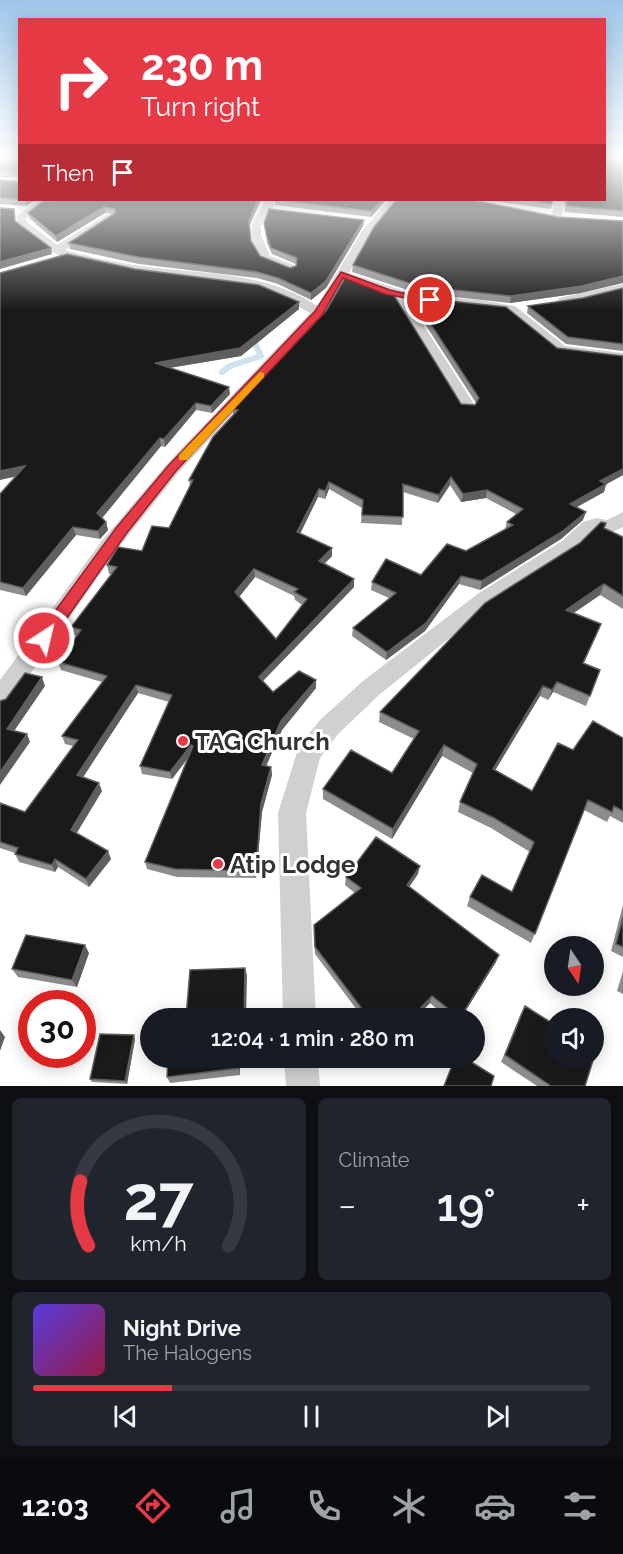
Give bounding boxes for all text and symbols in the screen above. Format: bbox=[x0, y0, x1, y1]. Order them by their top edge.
text: 230 m bbox=[141, 41, 263, 90]
icon: right bbox=[42, 42, 120, 120]
text: Turn right bbox=[141, 91, 260, 122]
icon: arrive bbox=[106, 156, 139, 189]
text: Then bbox=[42, 160, 94, 186]
pin bbox=[404, 274, 455, 325]
icon: arrive bbox=[413, 283, 446, 316]
position arrow bbox=[12, 606, 76, 670]
place label: TAG Church bbox=[195, 727, 330, 756]
marker: TAG Church bbox=[176, 734, 190, 748]
place label: Atip Lodge bbox=[230, 850, 355, 879]
marker: Atip Lodge bbox=[211, 857, 225, 871]
north arrow bbox=[544, 936, 604, 996]
map controls bbox=[544, 936, 604, 1068]
speed limit sign: 30 bbox=[18, 990, 96, 1068]
button: sound bbox=[544, 1008, 604, 1068]
text: 12:04 · 1 min · 280 m bbox=[211, 1025, 414, 1051]
text: Climate bbox=[339, 1148, 410, 1172]
text: 27 bbox=[124, 1161, 195, 1235]
text: 19° bbox=[437, 1179, 496, 1232]
text: − bbox=[339, 1186, 356, 1225]
text: + bbox=[576, 1186, 590, 1225]
text: km/h bbox=[130, 1231, 187, 1256]
text: Night Drive bbox=[123, 1315, 241, 1341]
text: The Halogens bbox=[123, 1341, 252, 1365]
icon: previous bbox=[109, 1400, 142, 1433]
icon: pause bbox=[295, 1400, 328, 1433]
icon: next bbox=[481, 1400, 514, 1433]
icon: directions bbox=[132, 1485, 174, 1527]
icon: music bbox=[217, 1485, 259, 1527]
icon: phone bbox=[303, 1485, 345, 1527]
icon: climate bbox=[388, 1485, 430, 1527]
icon: car bbox=[474, 1485, 516, 1527]
icon: filters bbox=[559, 1485, 601, 1527]
text: 12:03 bbox=[22, 1491, 89, 1522]

